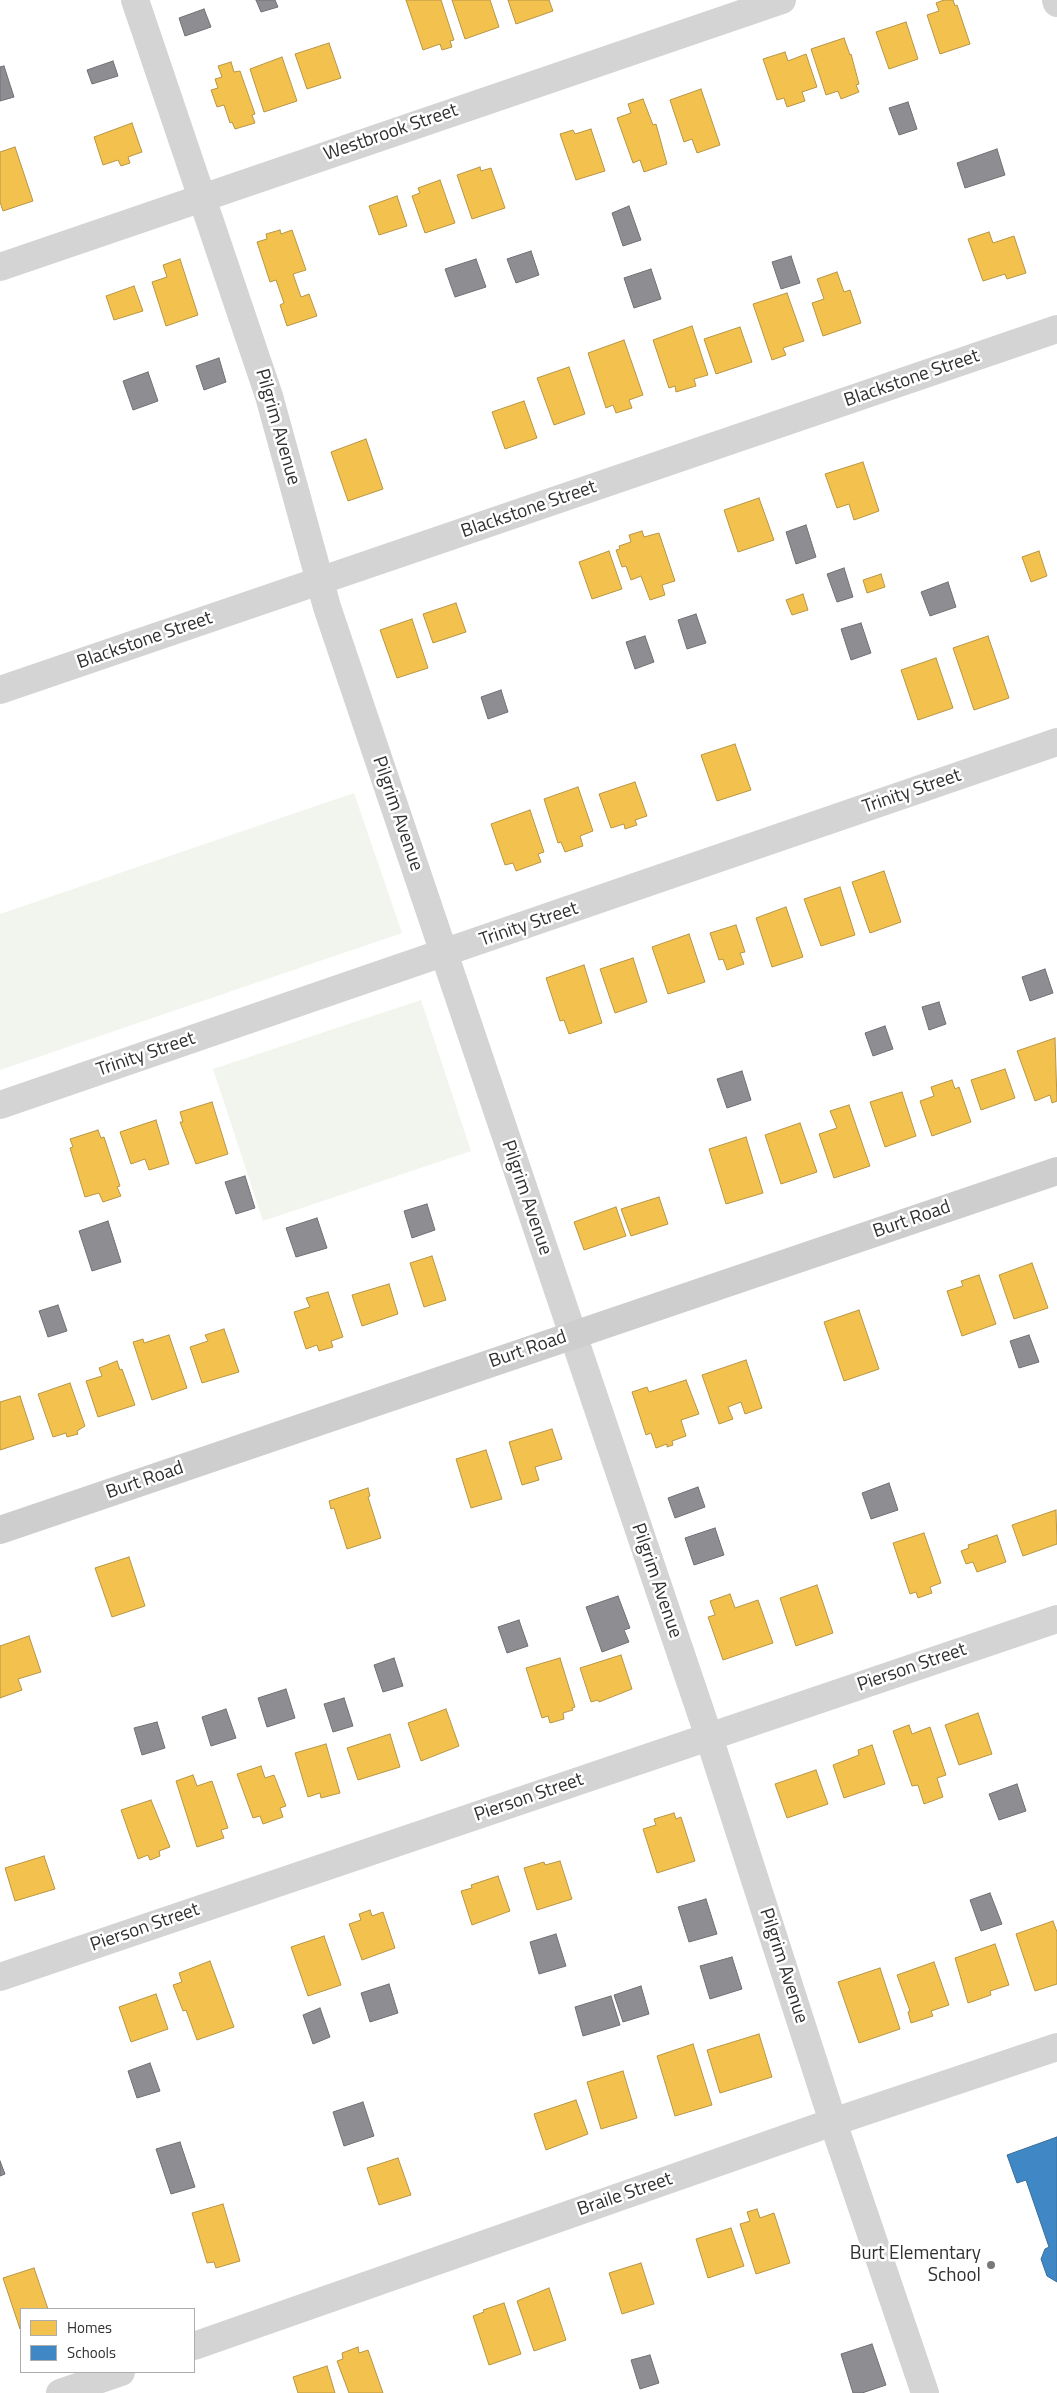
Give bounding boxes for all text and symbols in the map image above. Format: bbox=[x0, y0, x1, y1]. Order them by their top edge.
street label: Westbrook Street bbox=[321, 99, 461, 167]
street label: Blackstone Street bbox=[841, 345, 983, 413]
street label: Pilgrim Avenue bbox=[250, 366, 304, 488]
street label: Blackstone Street bbox=[458, 476, 600, 544]
street label: Blackstone Street bbox=[74, 607, 216, 675]
street label: Pilgrim Avenue bbox=[367, 754, 427, 874]
street label: Trinity Street bbox=[860, 765, 964, 819]
street label: Trinity Street bbox=[477, 898, 581, 952]
street label: Trinity Street bbox=[94, 1028, 198, 1082]
street label: Pilgrim Avenue bbox=[496, 1138, 556, 1258]
street label: Burt Road bbox=[870, 1196, 954, 1244]
street label: Burt Road bbox=[486, 1326, 570, 1374]
street label: Burt Road bbox=[103, 1457, 187, 1505]
street label: Pilgrim Avenue bbox=[626, 1521, 686, 1641]
street label: Pierson Street bbox=[854, 1639, 970, 1697]
street label: Pierson Street bbox=[471, 1769, 587, 1827]
street label: Pierson Street bbox=[87, 1899, 203, 1957]
street label: Pilgrim Avenue bbox=[754, 1906, 812, 2026]
street label: Braile Street bbox=[574, 2168, 676, 2222]
place label: Burt Elementary School bbox=[850, 2243, 981, 2287]
marker: Burt Elementary School bbox=[985, 2259, 997, 2271]
legend bbox=[20, 2308, 195, 2373]
text: Homes bbox=[67, 2316, 112, 2339]
text: Schools bbox=[67, 2341, 116, 2364]

